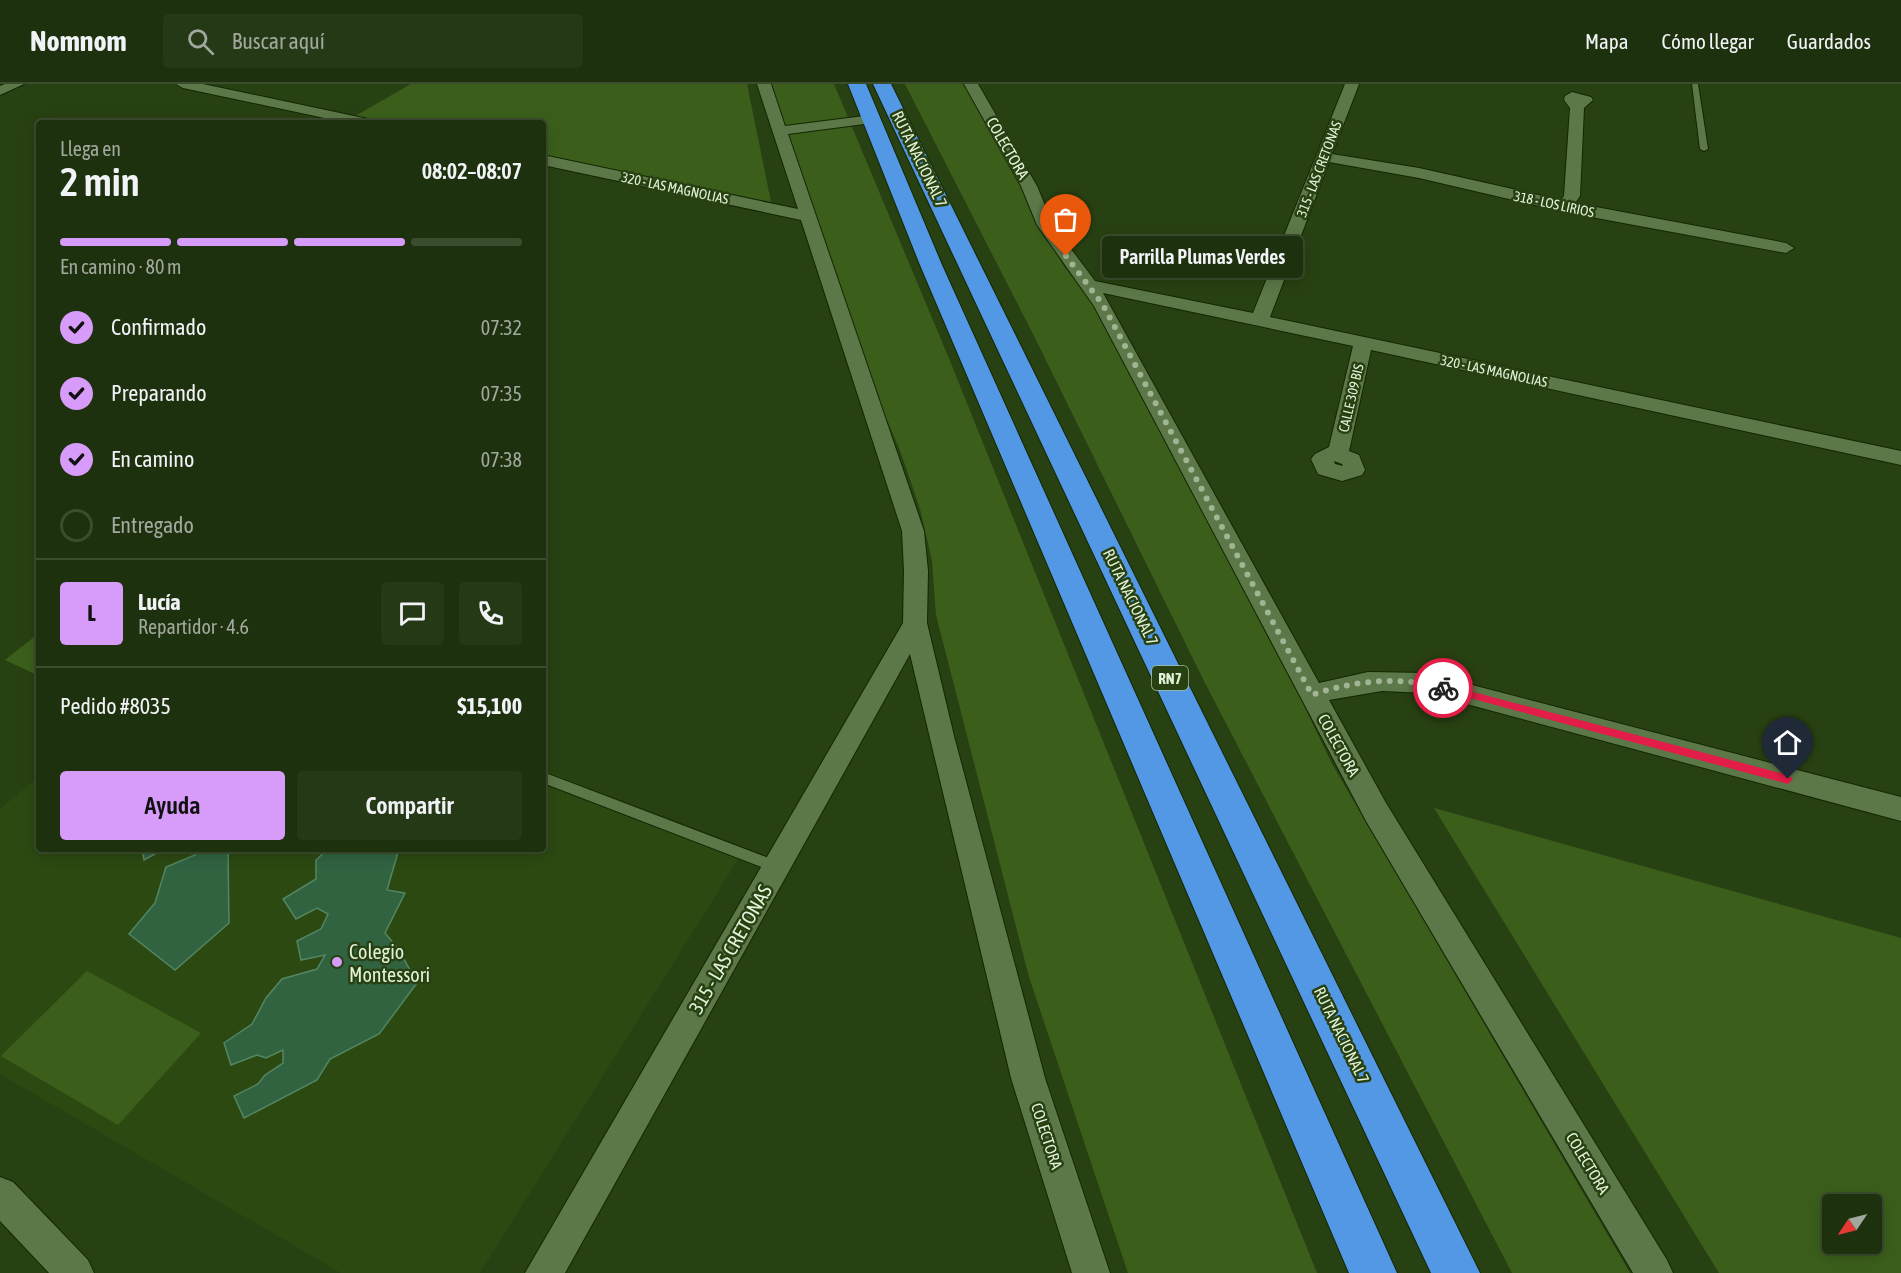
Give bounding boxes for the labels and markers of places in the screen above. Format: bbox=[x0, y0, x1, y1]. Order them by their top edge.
pin bbox=[1040, 194, 1091, 256]
callout: Parrilla Plumas Verdes bbox=[1102, 235, 1303, 277]
pin bbox=[1762, 717, 1813, 779]
place label: Colegio Montessori bbox=[349, 940, 430, 986]
marker: Colegio Montessori bbox=[330, 955, 344, 969]

